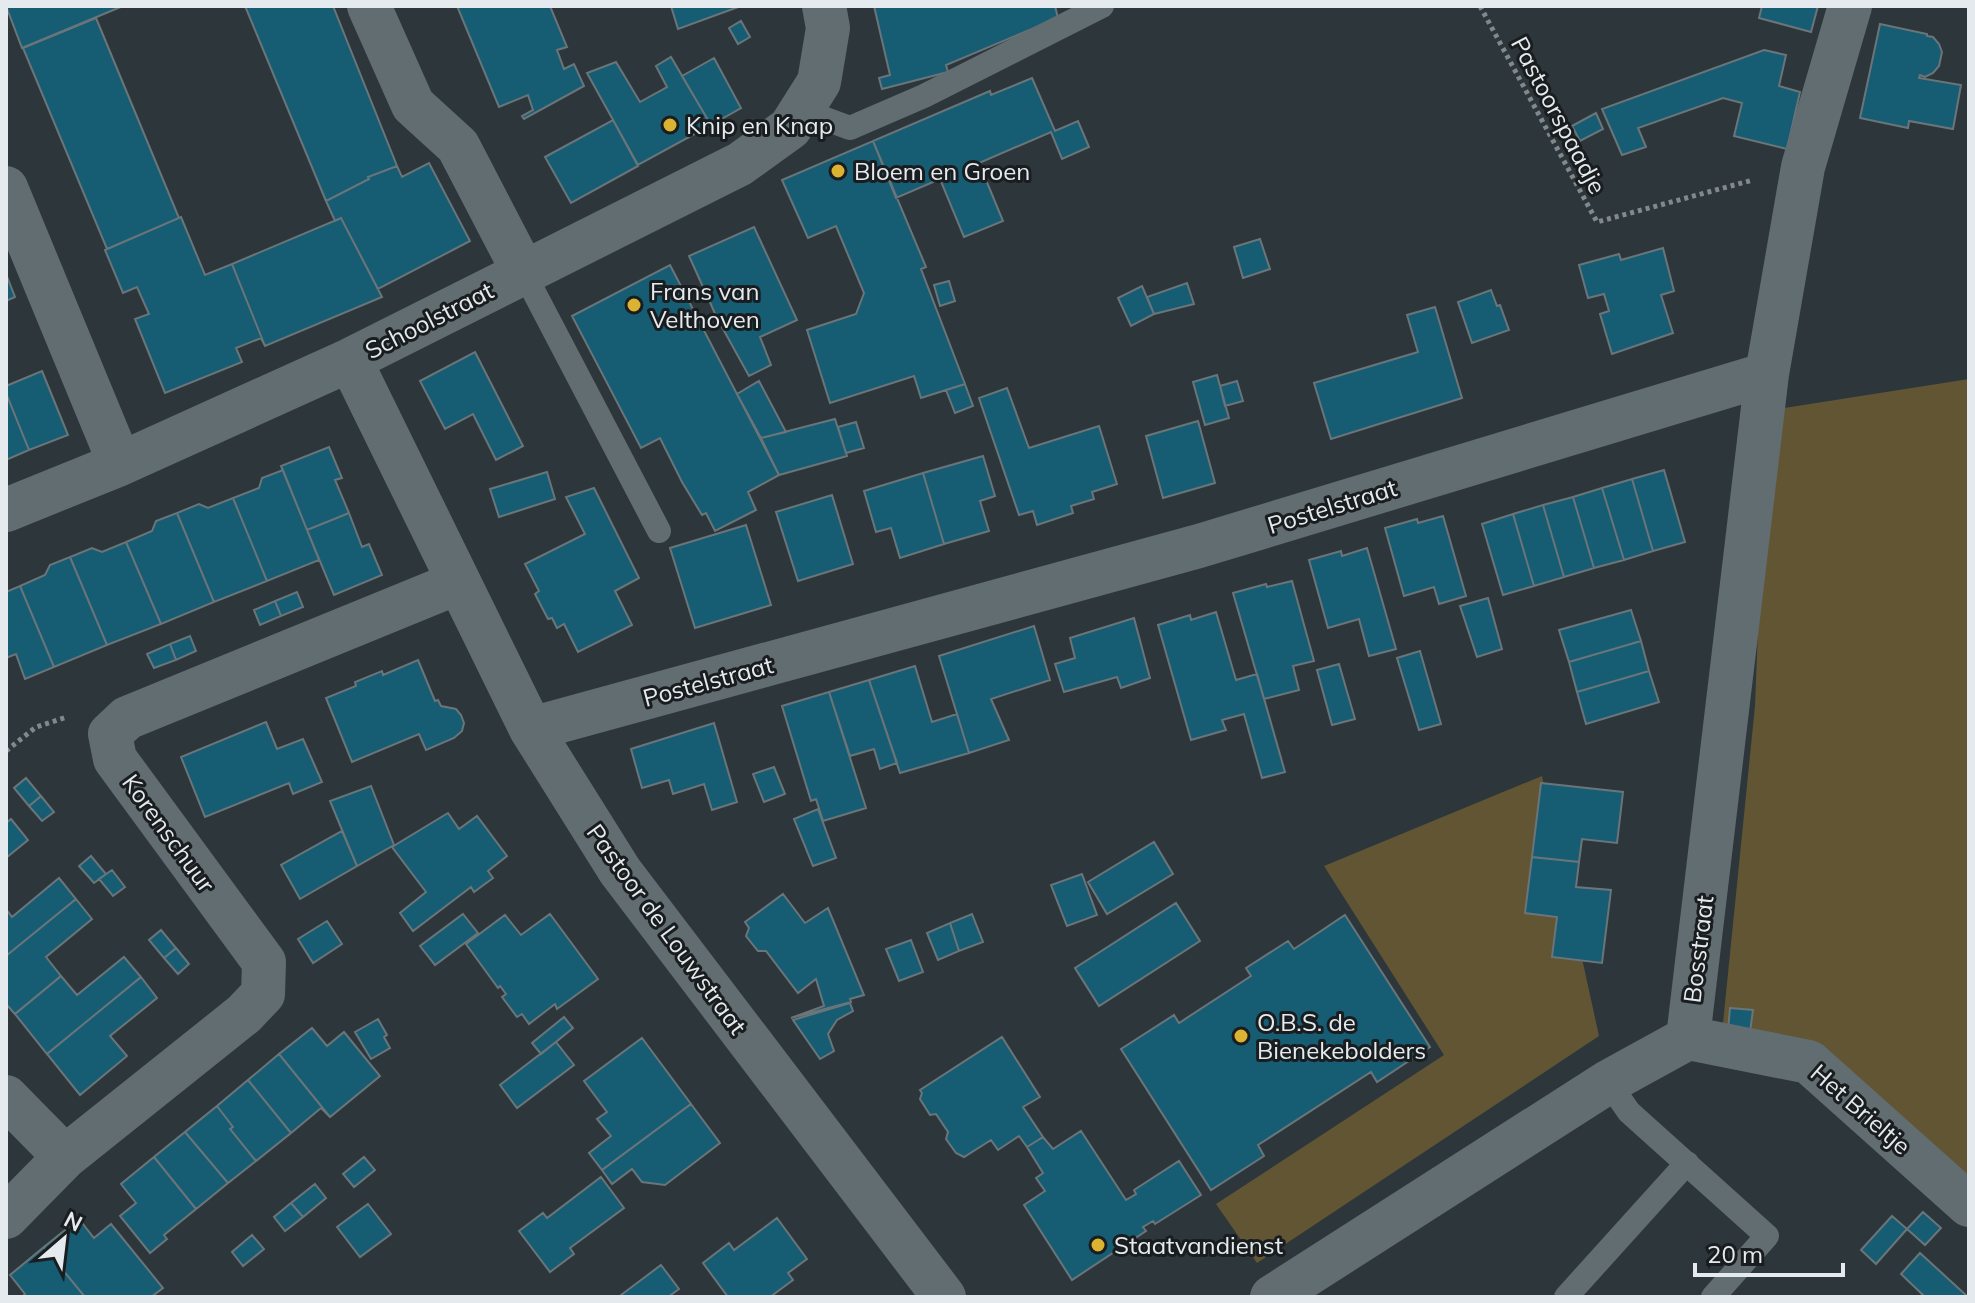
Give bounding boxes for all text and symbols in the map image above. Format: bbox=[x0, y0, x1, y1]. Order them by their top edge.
street label: Pastoorspaadje bbox=[1505, 31, 1613, 199]
place label: Knip en Knap bbox=[686, 110, 833, 140]
marker: Knip en Knap bbox=[661, 116, 679, 134]
place label: Bloem en Groen bbox=[854, 156, 1030, 186]
marker: Bloem en Groen bbox=[829, 162, 847, 180]
street label: Schoolstraat bbox=[360, 275, 498, 365]
place label: Frans van Velthoven bbox=[650, 276, 760, 334]
marker: Frans van Velthoven bbox=[625, 296, 643, 314]
street label: Postelstraat bbox=[1264, 472, 1400, 540]
street label: Postelstraat bbox=[640, 649, 776, 713]
street label: Korenschuur bbox=[116, 768, 222, 898]
street label: Pastoor de Louwstraat bbox=[581, 818, 753, 1040]
street label: Bosstraat bbox=[1677, 894, 1719, 1004]
place label: O.B.S. de Bienekebolders bbox=[1257, 1007, 1426, 1065]
marker: O.B.S. de Bienekebolders bbox=[1232, 1027, 1250, 1045]
street label: Het Brieltje bbox=[1805, 1057, 1917, 1161]
north arrow bbox=[24, 1199, 104, 1279]
text: N bbox=[59, 1205, 87, 1238]
scale bar bbox=[1695, 1227, 1843, 1277]
place label: Staatvandienst bbox=[1114, 1230, 1283, 1260]
marker: Staatvandienst bbox=[1089, 1236, 1107, 1254]
text: 20 m bbox=[1707, 1239, 1763, 1269]

